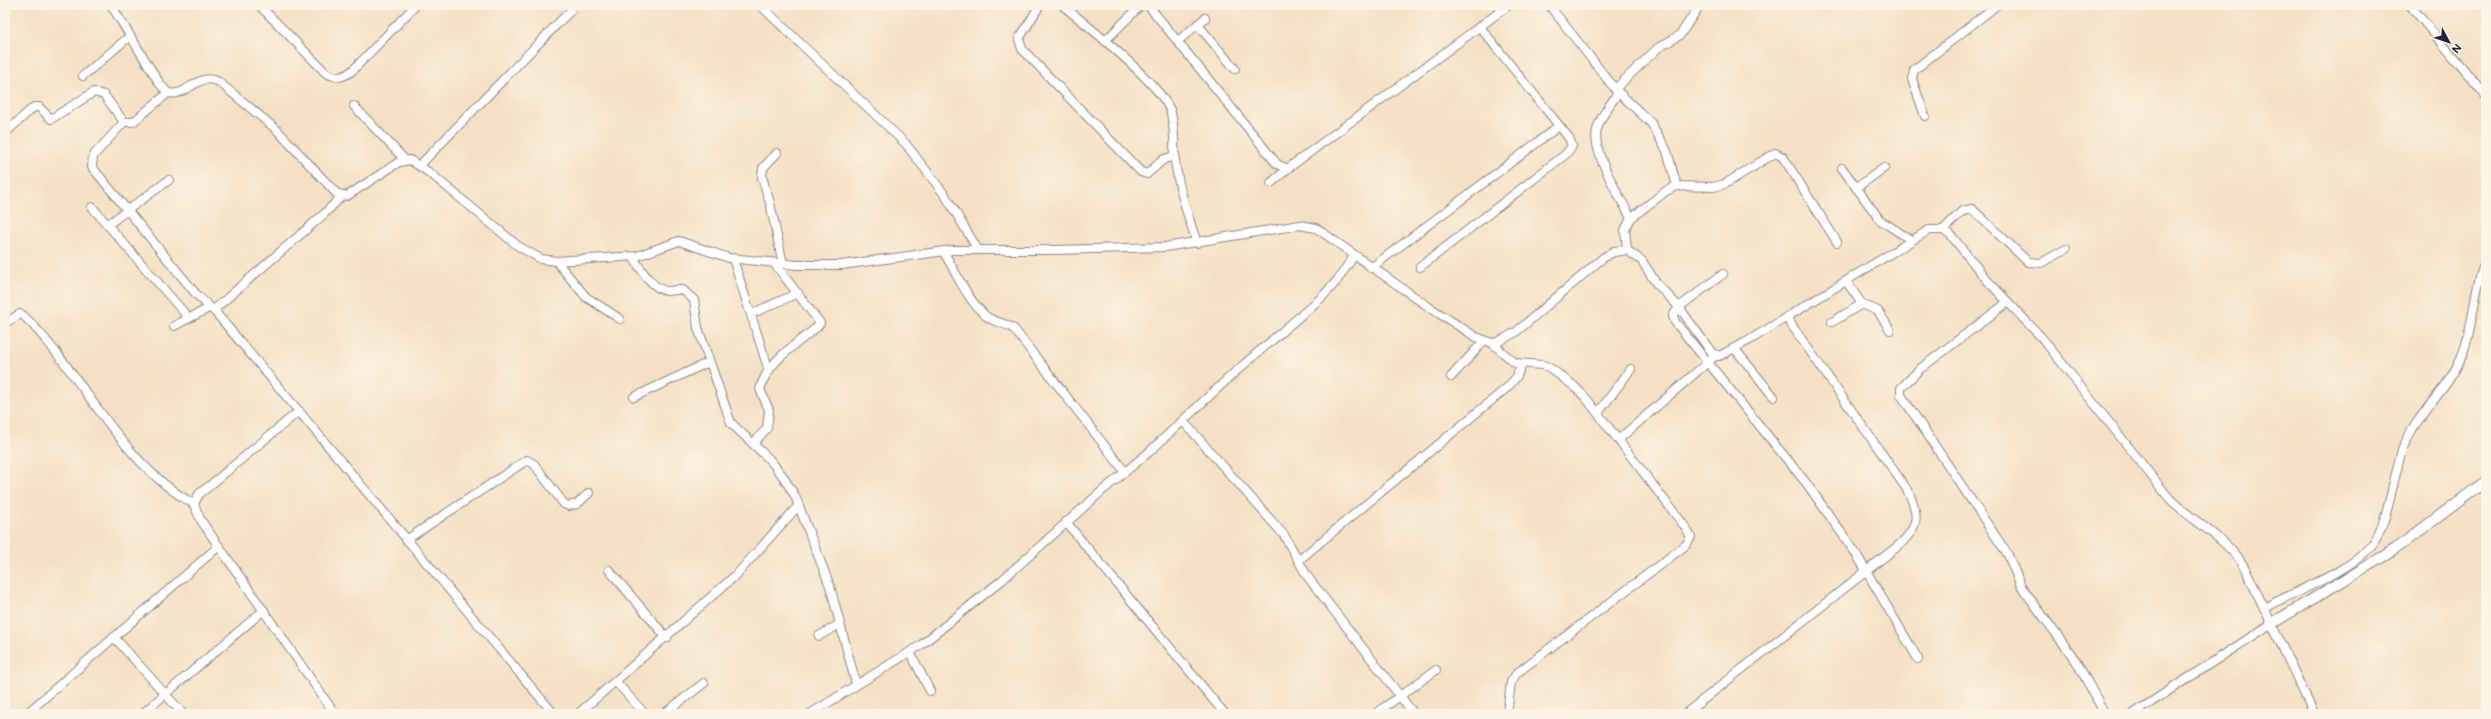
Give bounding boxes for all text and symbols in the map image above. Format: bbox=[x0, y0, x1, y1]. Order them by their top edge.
north arrow bbox=[2429, 22, 2469, 62]
text: N bbox=[2449, 41, 2464, 55]

